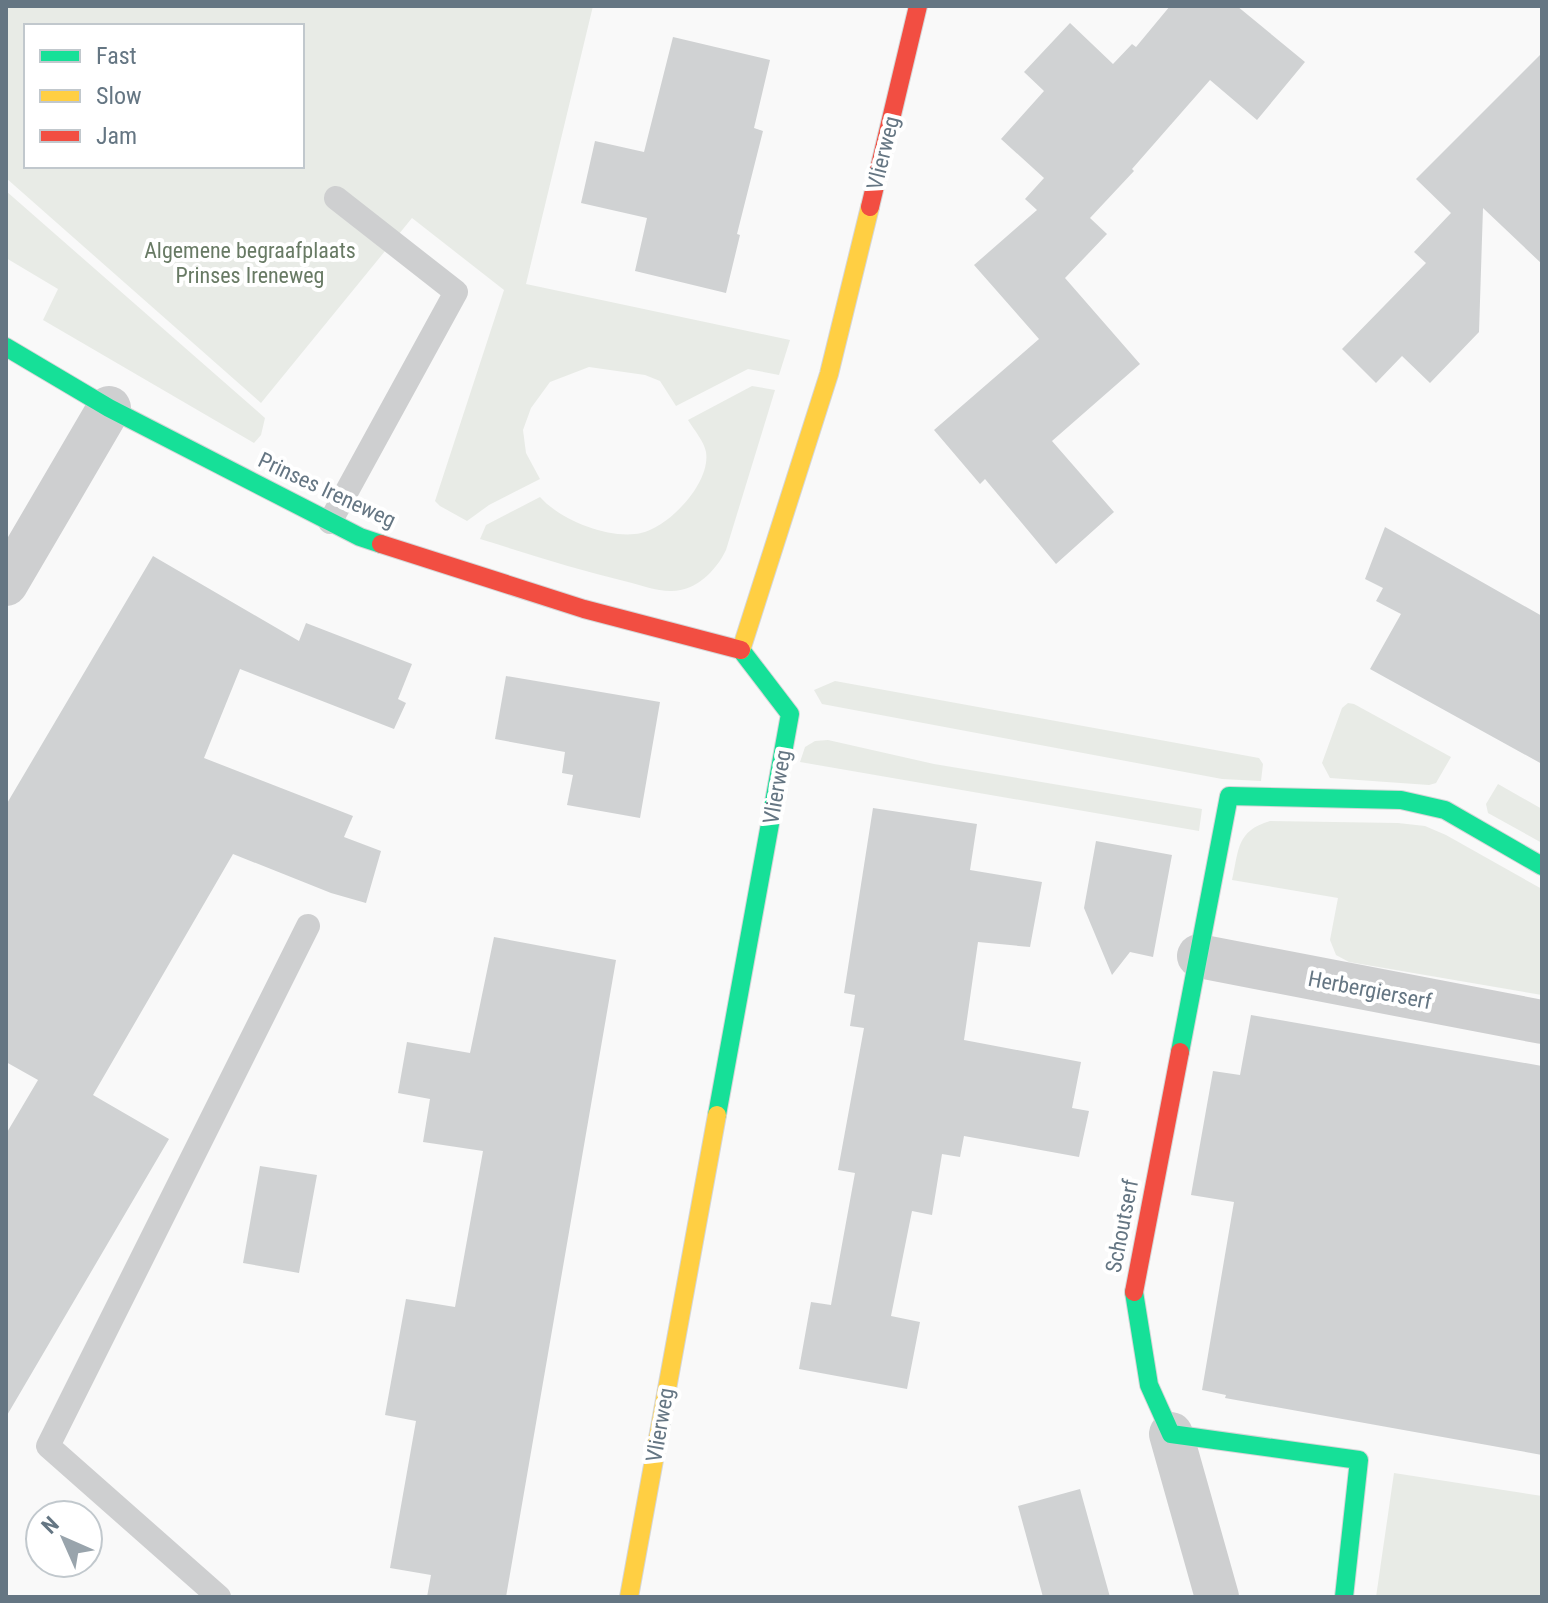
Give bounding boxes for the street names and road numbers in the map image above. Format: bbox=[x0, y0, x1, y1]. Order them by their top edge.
street label: Vlierweg bbox=[862, 114, 904, 192]
street label: Prinses Ireneweg bbox=[254, 447, 400, 533]
street label: Vlierweg bbox=[758, 748, 796, 826]
street label: Herbergierserf bbox=[1306, 966, 1434, 1014]
street label: Schoutserf bbox=[1101, 1177, 1143, 1275]
street label: Vlierweg bbox=[641, 1386, 679, 1464]

